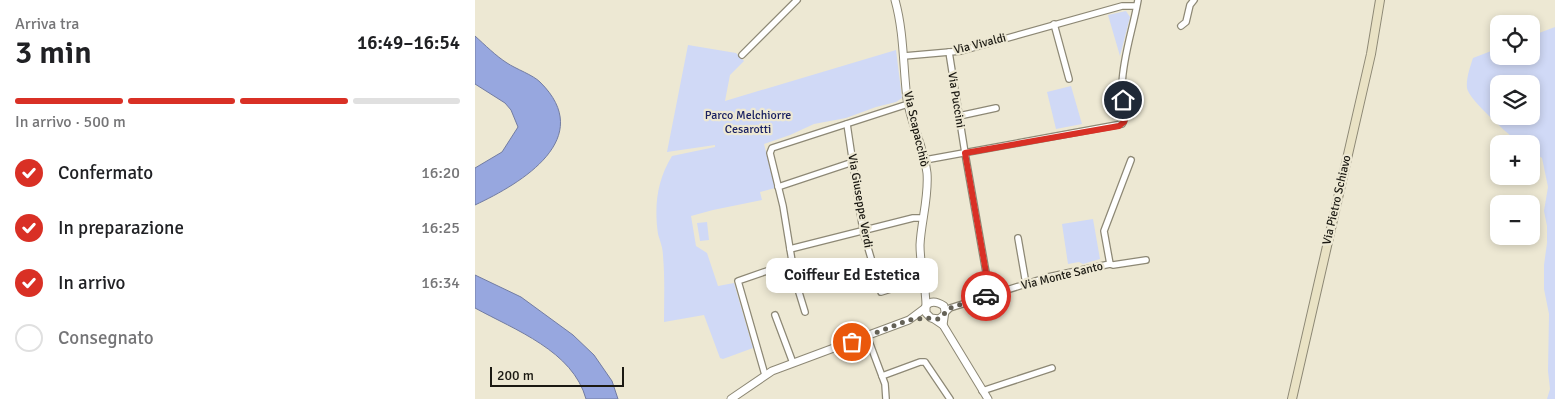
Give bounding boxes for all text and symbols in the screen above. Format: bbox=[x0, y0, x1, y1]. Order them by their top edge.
text: Arriva tra bbox=[15, 14, 79, 34]
map controls bbox=[1490, 15, 1540, 245]
button: locate bbox=[1490, 15, 1540, 65]
street label: Via Vivaldi bbox=[952, 30, 1008, 58]
text: 16:49–16:54 bbox=[357, 31, 460, 55]
text: 3 min bbox=[15, 33, 92, 72]
street label: Via Puccini bbox=[944, 71, 968, 129]
button: layers bbox=[1490, 75, 1540, 125]
pin bbox=[1102, 79, 1144, 121]
icon: home bbox=[1109, 86, 1137, 114]
street label: Via Scapacchiò bbox=[900, 90, 932, 168]
park label: Parco Melchiorre Cesarotti bbox=[705, 108, 791, 137]
text: In arrivo · 500 m bbox=[15, 112, 126, 132]
button: + bbox=[1490, 135, 1540, 185]
street label: Via Giuseppe Verdi bbox=[844, 153, 876, 249]
street label: Via Pietro Schiavo bbox=[1319, 154, 1355, 246]
icon: check bbox=[15, 159, 43, 187]
text: Confermato bbox=[58, 161, 153, 185]
text: 16:20 bbox=[421, 163, 460, 183]
button: − bbox=[1490, 195, 1540, 245]
icon: check bbox=[15, 214, 43, 242]
text: In preparazione bbox=[58, 216, 184, 240]
text: 16:25 bbox=[421, 218, 460, 238]
callout: Coiffeur Ed Estetica bbox=[766, 257, 938, 292]
street label: Via Monte Santo bbox=[1020, 259, 1104, 293]
text: Coiffeur Ed Estetica bbox=[784, 265, 920, 285]
icon: check bbox=[15, 269, 43, 297]
text: In arrivo bbox=[58, 271, 125, 295]
courier bbox=[961, 271, 1011, 321]
text: 16:34 bbox=[421, 273, 460, 293]
icon: car bbox=[972, 282, 1000, 310]
pin bbox=[831, 321, 873, 363]
text: Consegnato bbox=[58, 326, 154, 350]
icon: bag bbox=[838, 328, 866, 356]
scale bar bbox=[490, 364, 624, 387]
text: 200 m bbox=[497, 367, 534, 384]

